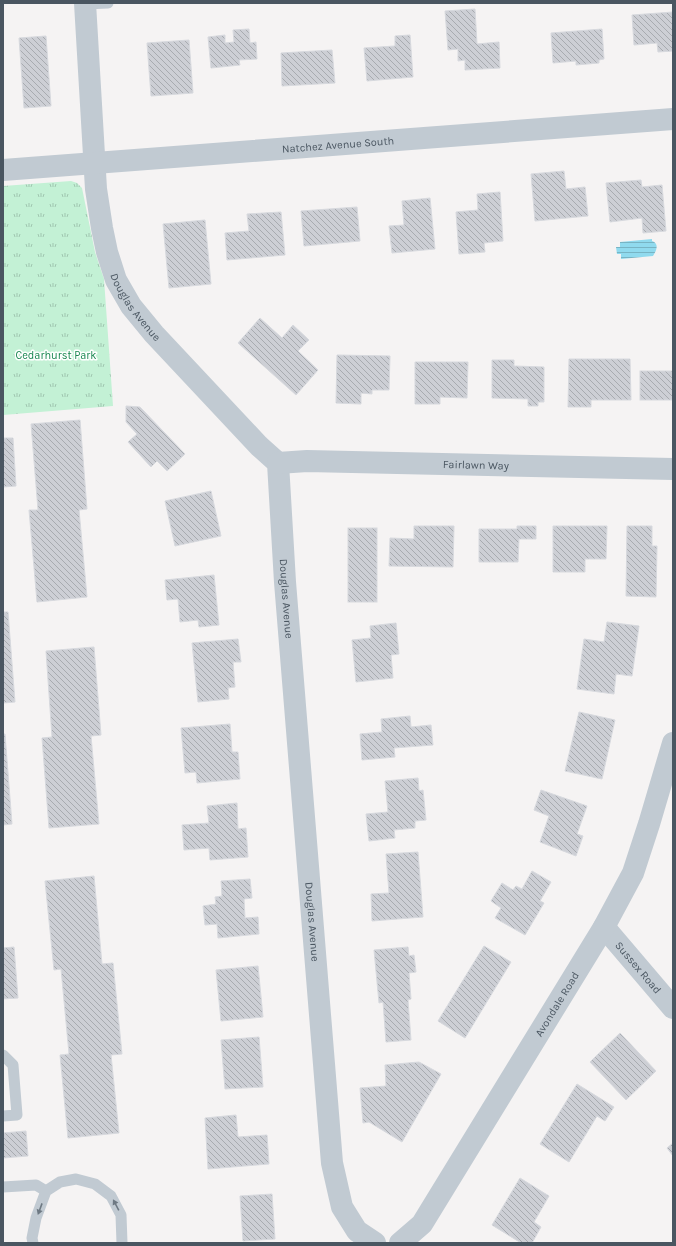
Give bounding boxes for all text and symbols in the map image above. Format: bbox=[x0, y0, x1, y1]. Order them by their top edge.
street label: Natchez Avenue South bbox=[281, 134, 395, 156]
street label: Douglas Avenue bbox=[107, 272, 163, 344]
park label: Cedarhurst Park bbox=[15, 349, 97, 362]
street label: Fairlawn Way bbox=[443, 458, 509, 472]
street label: Douglas Avenue bbox=[277, 559, 296, 640]
street label: Douglas Avenue bbox=[302, 881, 322, 962]
street label: Sussex Road bbox=[612, 939, 664, 996]
street label: Avondale Road bbox=[532, 970, 582, 1039]
one-way arrow bbox=[113, 1199, 119, 1211]
one-way arrow bbox=[36, 1203, 42, 1215]

